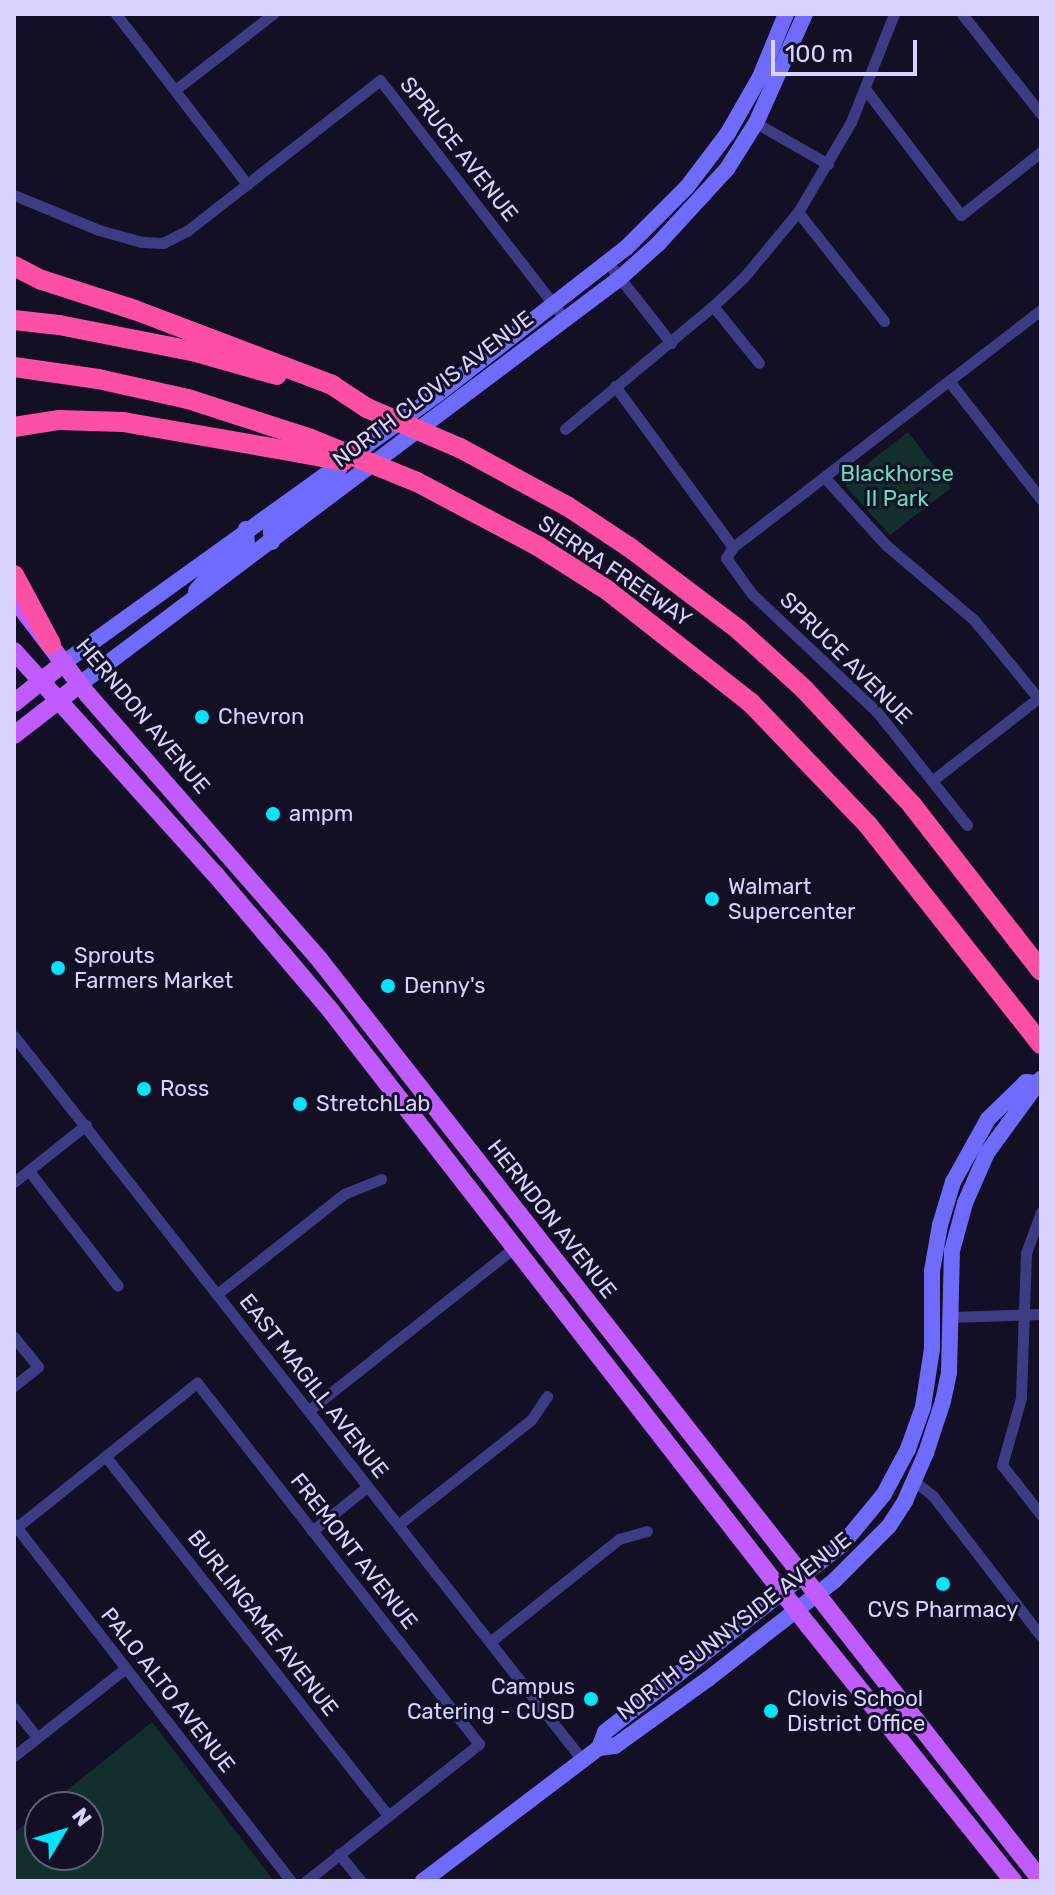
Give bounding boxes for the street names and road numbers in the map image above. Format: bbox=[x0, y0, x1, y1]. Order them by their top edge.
street label: SPRUCE AVENUE bbox=[394, 71, 524, 227]
street label: NORTH CLOVIS AVENUE bbox=[327, 305, 539, 473]
street label: SIERRA FREEWAY bbox=[533, 510, 697, 632]
street label: SPRUCE AVENUE bbox=[774, 586, 918, 730]
street label: HERNDON AVENUE bbox=[70, 633, 216, 799]
street label: HERNDON AVENUE bbox=[482, 1134, 622, 1304]
street label: EAST MAGILL AVENUE bbox=[233, 1288, 395, 1484]
street label: FREMONT AVENUE bbox=[285, 1467, 423, 1635]
street label: BURLINGAME AVENUE bbox=[182, 1525, 344, 1721]
street label: NORTH SUNNYSIDE AVENUE bbox=[611, 1526, 857, 1726]
street label: PALO ALTO AVENUE bbox=[95, 1602, 241, 1778]

